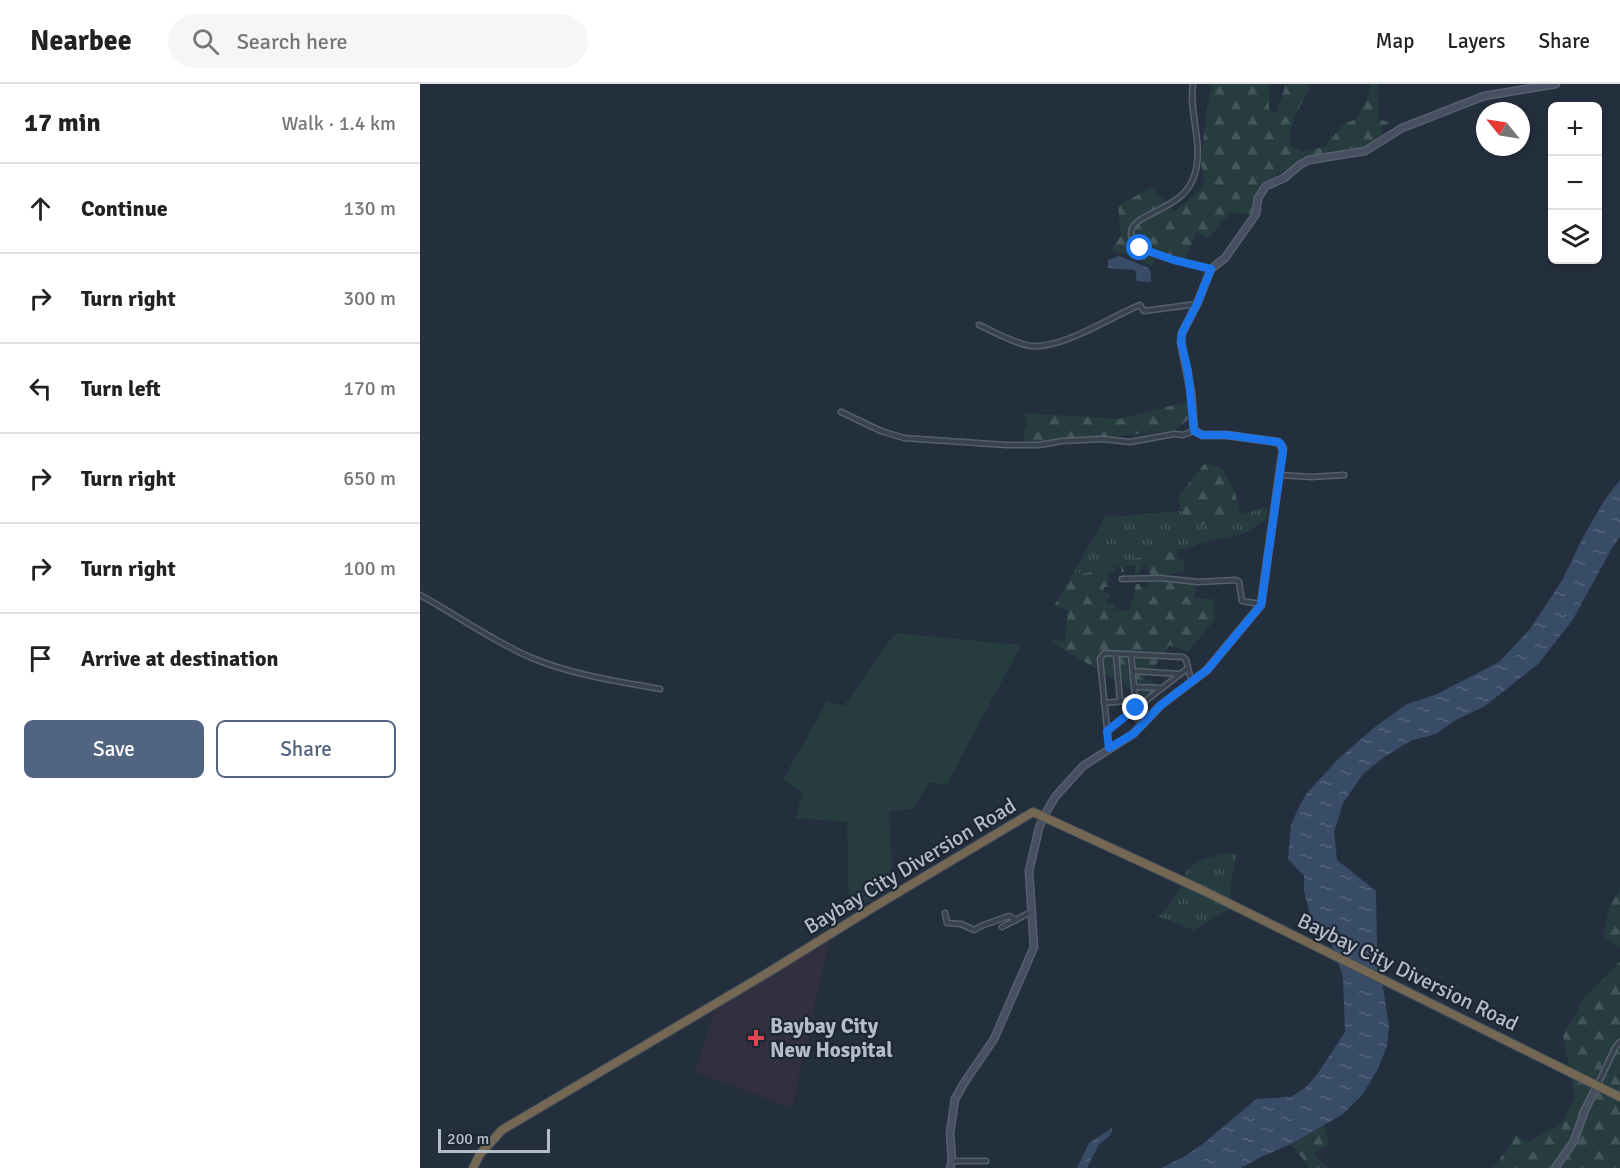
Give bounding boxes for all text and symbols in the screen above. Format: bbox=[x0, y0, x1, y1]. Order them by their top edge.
search box bbox=[168, 14, 588, 68]
text: Nearbee bbox=[30, 24, 132, 58]
icon: search bbox=[189, 25, 222, 58]
text: Search here bbox=[237, 28, 348, 55]
text: Map bbox=[1376, 28, 1414, 54]
text: Layers bbox=[1447, 28, 1505, 54]
text: Share bbox=[1538, 28, 1590, 54]
north arrow bbox=[1476, 102, 1530, 156]
map controls bbox=[1548, 102, 1602, 264]
button: + bbox=[1548, 102, 1602, 156]
text: 17 min bbox=[24, 107, 101, 139]
text: Walk · 1.4 km bbox=[282, 111, 396, 136]
button: − bbox=[1548, 156, 1602, 210]
icon: ahead bbox=[24, 192, 57, 225]
text: Continue bbox=[81, 195, 168, 222]
text: 130 m bbox=[343, 196, 396, 221]
button: layers bbox=[1548, 210, 1602, 264]
route start bbox=[1126, 234, 1152, 260]
icon: right bbox=[24, 282, 57, 315]
text: Turn right bbox=[81, 285, 176, 312]
text: 300 m bbox=[343, 286, 396, 311]
icon: left bbox=[24, 372, 57, 405]
text: Turn left bbox=[81, 375, 161, 402]
text: 170 m bbox=[343, 376, 396, 401]
icon: right bbox=[24, 462, 57, 495]
text: Turn right bbox=[81, 465, 176, 492]
text: 650 m bbox=[343, 466, 396, 491]
icon: right bbox=[24, 552, 57, 585]
text: Turn right bbox=[81, 555, 176, 582]
text: 100 m bbox=[343, 556, 396, 581]
icon: arrive bbox=[24, 642, 57, 675]
text: Arrive at destination bbox=[81, 645, 278, 672]
route end bbox=[1122, 694, 1148, 720]
button: Save bbox=[24, 720, 204, 778]
button: Share bbox=[216, 720, 396, 778]
street label: Baybay City Diversion Road bbox=[799, 792, 1021, 940]
street label: Baybay City Diversion Road bbox=[1293, 907, 1523, 1037]
place label: Baybay City New Hospital bbox=[770, 1013, 893, 1063]
marker: Baybay City New Hospital bbox=[747, 1029, 765, 1047]
scale bar bbox=[438, 1126, 550, 1154]
text: 200 m bbox=[447, 1129, 489, 1149]

